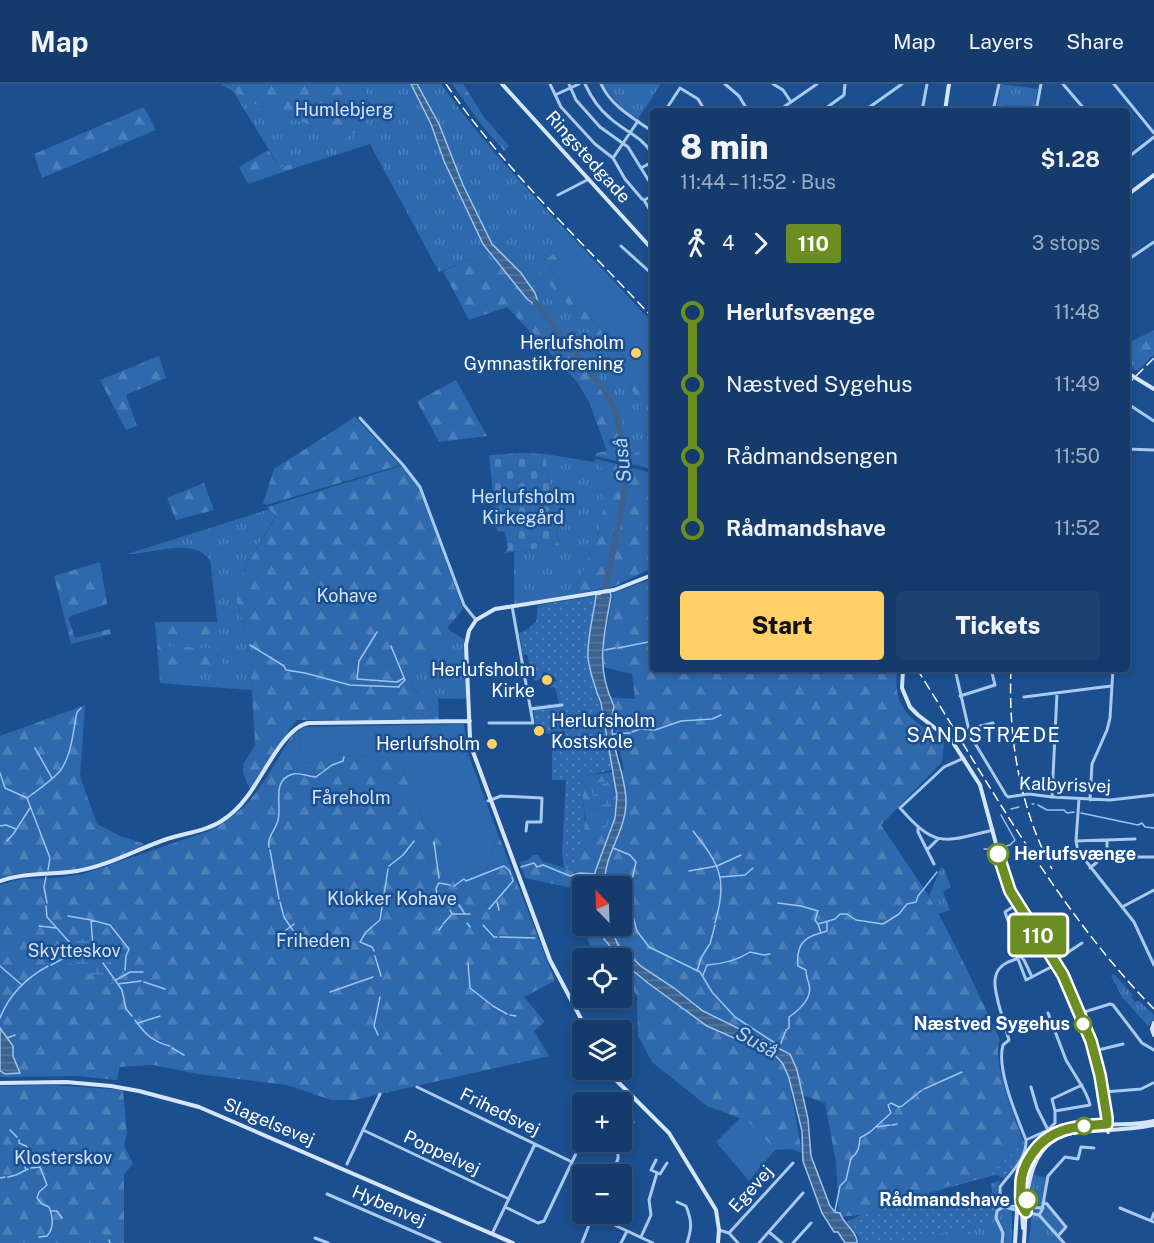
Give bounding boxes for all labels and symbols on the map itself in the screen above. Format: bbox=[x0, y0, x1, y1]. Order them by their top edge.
park label: Humlebjerg bbox=[295, 99, 393, 120]
street label: Ringstedgade bbox=[542, 106, 635, 207]
place label: Herlufsholm Gymnastikforening bbox=[464, 332, 624, 374]
marker: Herlufsholm Gymnastikforening bbox=[629, 346, 643, 360]
water label: Suså bbox=[608, 436, 636, 484]
park label: Herlufsholm Kirkegård bbox=[471, 486, 575, 528]
park label: Kohave bbox=[316, 585, 378, 606]
place label: Herlufsholm Kirke bbox=[431, 659, 535, 701]
marker: Herlufsholm Kirke bbox=[540, 673, 554, 687]
place label: Herlufsholm Kostskole bbox=[551, 710, 655, 752]
district label: SANDSTRÆDE bbox=[906, 723, 1062, 747]
marker: Herlufsholm Kostskole bbox=[532, 724, 546, 738]
place label: Herlufsholm bbox=[376, 733, 480, 754]
marker: Herlufsholm bbox=[485, 737, 499, 751]
street label: Kalbyrisvej bbox=[1019, 772, 1111, 797]
park label: Fåreholm bbox=[311, 787, 391, 808]
marker: Herlufsvænge bbox=[987, 843, 1009, 865]
place label: Herlufsvænge bbox=[1014, 843, 1136, 864]
north arrow bbox=[572, 876, 632, 936]
park label: Klokker Kohave bbox=[327, 888, 457, 909]
line badge: 110 bbox=[1004, 916, 1072, 954]
park label: Friheden bbox=[276, 930, 350, 951]
park label: Skytteskov bbox=[28, 940, 120, 961]
place label: Næstved Sygehus bbox=[913, 1013, 1070, 1034]
marker: Næstved Sygehus bbox=[1074, 1015, 1092, 1033]
water label: Suså bbox=[731, 1021, 783, 1063]
street label: Frihedsvej bbox=[457, 1083, 544, 1140]
street label: Slagelsevej bbox=[221, 1093, 318, 1150]
unlabelled marker bbox=[1075, 1117, 1093, 1135]
street label: Poppelvej bbox=[401, 1126, 484, 1179]
park label: Klosterskov bbox=[14, 1147, 112, 1168]
street label: Egevej bbox=[724, 1161, 777, 1216]
street label: Hybenvej bbox=[349, 1181, 429, 1230]
place label: Rådmandshave bbox=[879, 1189, 1010, 1210]
marker: Rådmandshave bbox=[1016, 1189, 1038, 1211]

